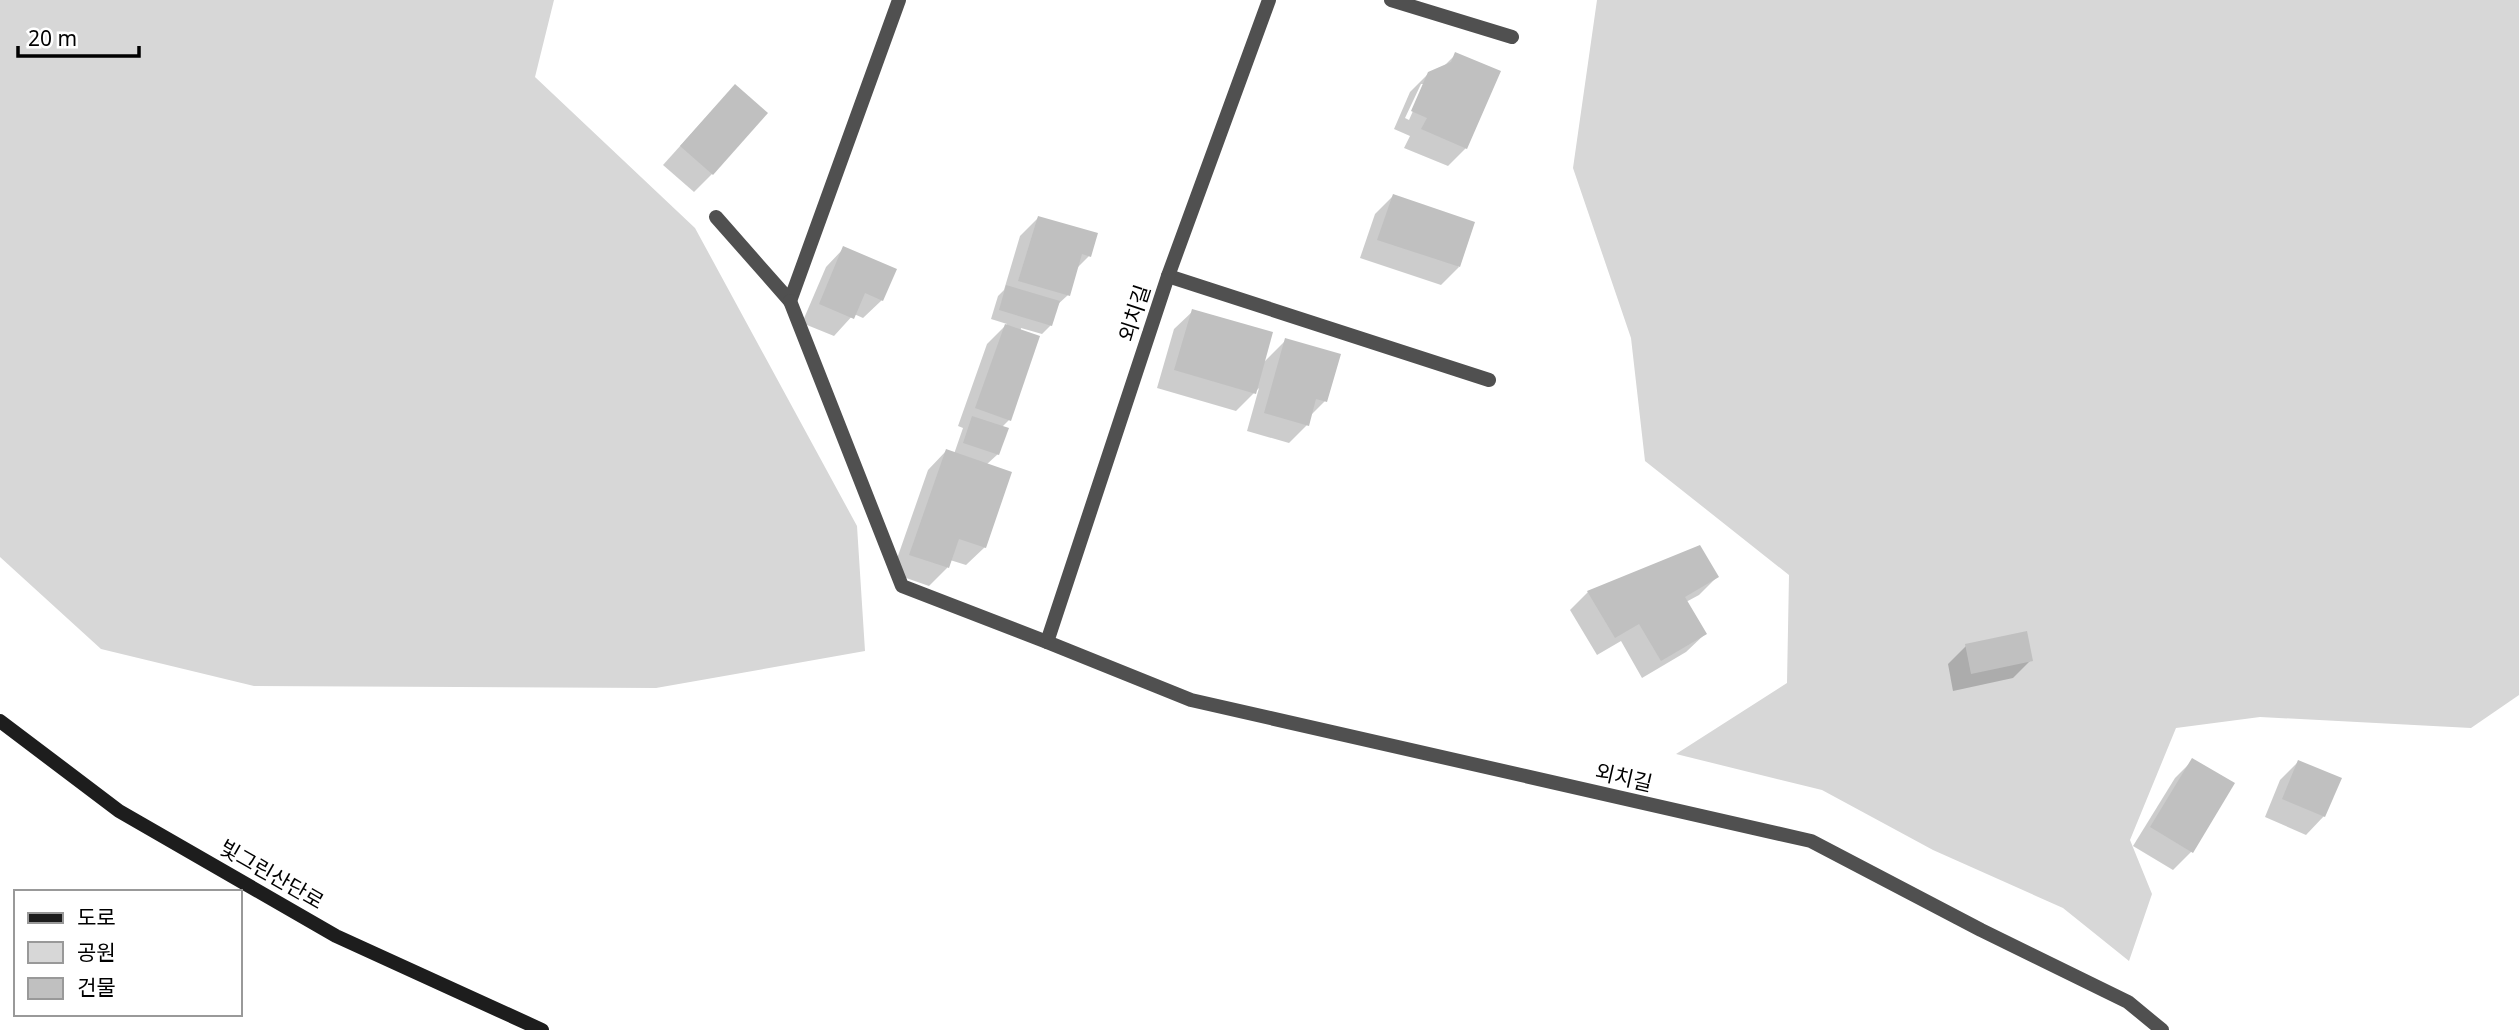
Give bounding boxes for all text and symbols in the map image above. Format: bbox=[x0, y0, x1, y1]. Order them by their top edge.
scale bar bbox=[18, 14, 138, 58]
text: 20 m bbox=[28, 24, 77, 52]
street label: 외치길 bbox=[1112, 281, 1156, 345]
street label: 외치길 bbox=[1593, 757, 1655, 797]
street label: 빛그린산단로 bbox=[215, 833, 329, 915]
legend bbox=[14, 890, 242, 1016]
text: 도로 bbox=[77, 903, 116, 931]
text: 공원 bbox=[77, 938, 116, 966]
text: 건물 bbox=[77, 973, 116, 1001]

